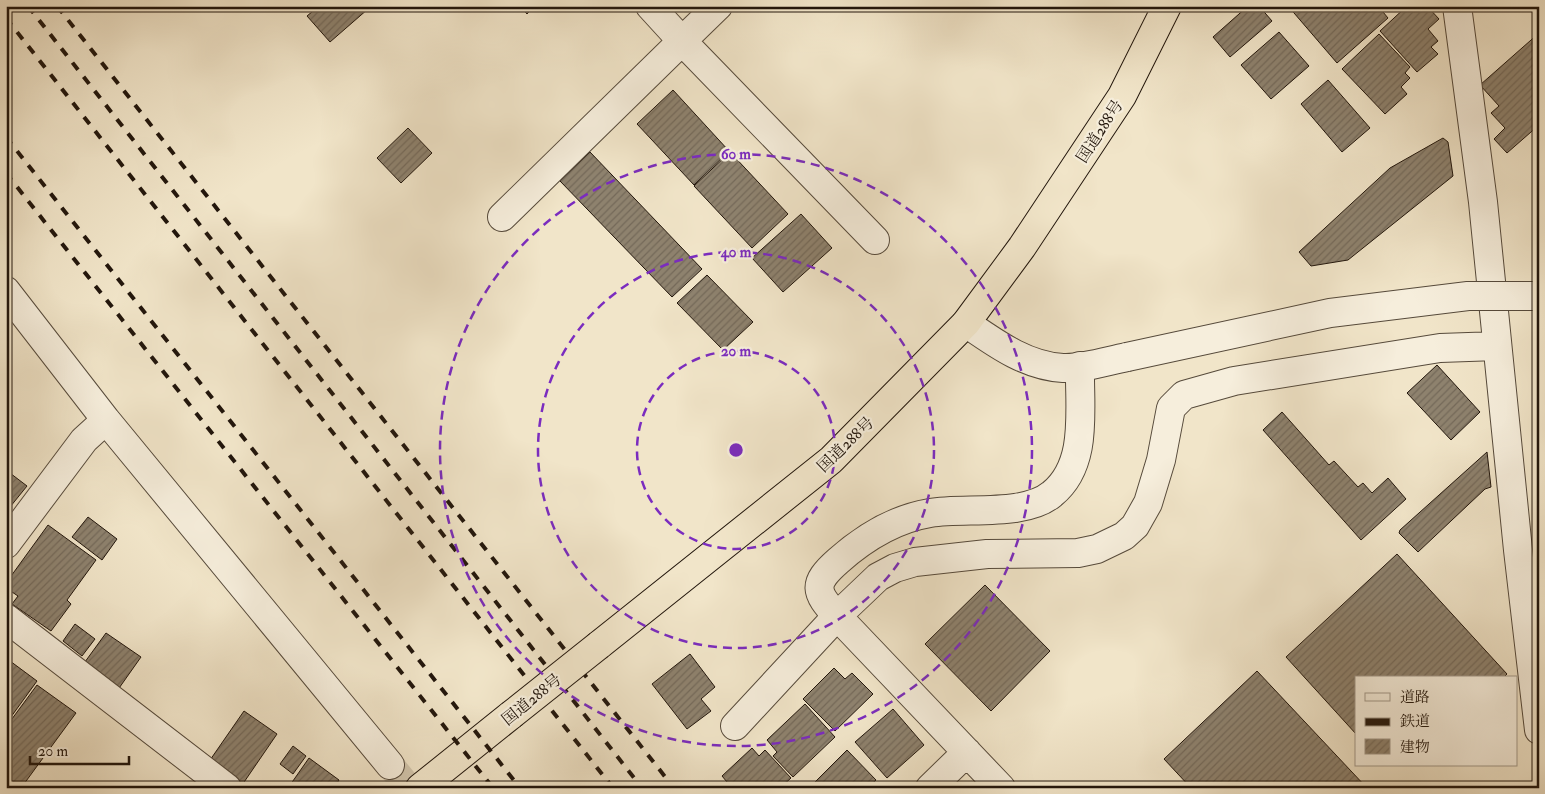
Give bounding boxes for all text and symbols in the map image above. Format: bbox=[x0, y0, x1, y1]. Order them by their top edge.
street label: 国道288号 bbox=[1072, 96, 1128, 167]
text: 60 m bbox=[721, 145, 751, 164]
text: 40 m bbox=[720, 243, 752, 262]
text: 20 m bbox=[721, 342, 751, 361]
street label: 国道288号 bbox=[813, 413, 878, 477]
centre of rings bbox=[727, 441, 745, 459]
street label: 国道288号 bbox=[498, 670, 566, 730]
legend bbox=[1355, 676, 1518, 766]
text: 道路 bbox=[1400, 688, 1430, 707]
text: 鉄道 bbox=[1400, 712, 1430, 731]
scale bar bbox=[30, 734, 129, 766]
text: 建物 bbox=[1400, 738, 1430, 757]
text: 20 m bbox=[38, 742, 68, 761]

